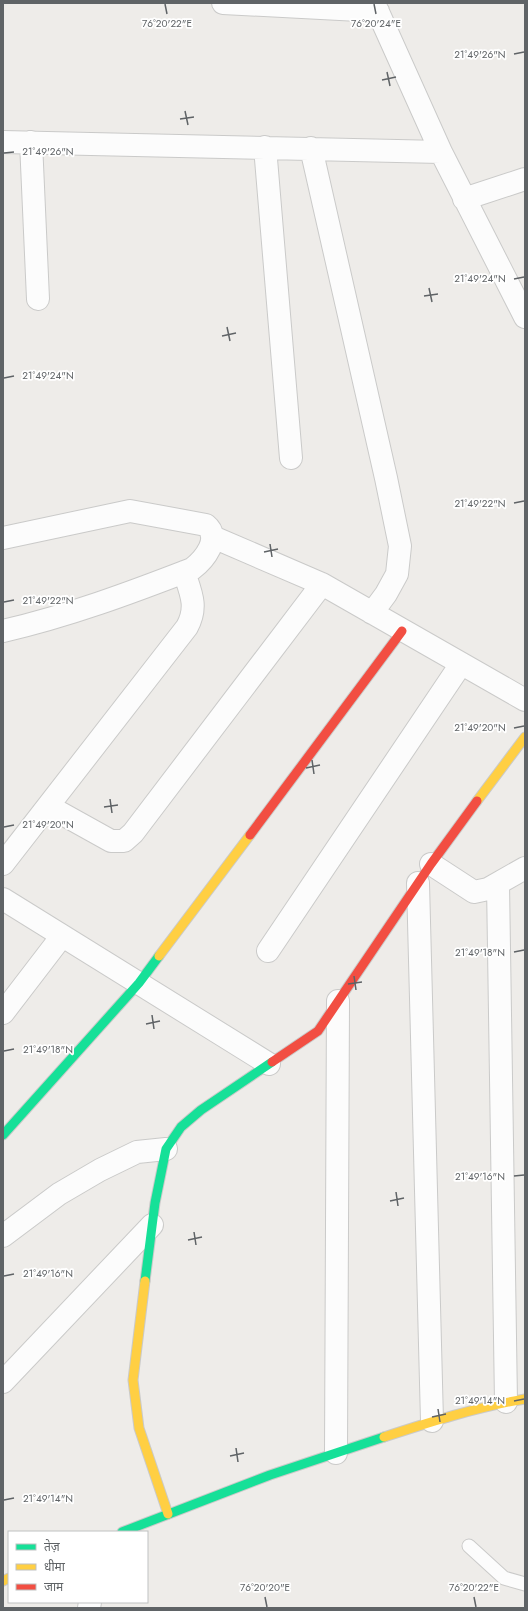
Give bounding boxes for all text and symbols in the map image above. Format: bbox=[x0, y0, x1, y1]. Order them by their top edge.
text: 76°20'22"E bbox=[142, 16, 192, 31]
text: 76°20'24"E bbox=[351, 16, 401, 31]
text: 21°49'26"N bbox=[454, 47, 506, 62]
text: 21°49'26"N bbox=[22, 144, 74, 159]
text: 21°49'24"N bbox=[454, 271, 506, 286]
text: 21°49'24"N bbox=[22, 368, 74, 383]
text: 21°49'22"N bbox=[454, 496, 506, 511]
text: 21°49'22"N bbox=[22, 593, 74, 608]
text: 21°49'20"N bbox=[454, 720, 506, 735]
text: 21°49'20"N bbox=[22, 817, 74, 832]
text: 21°49'18"N bbox=[455, 945, 505, 960]
text: 21°49'18"N bbox=[23, 1042, 73, 1057]
text: 21°49'16"N bbox=[455, 1169, 505, 1184]
text: 21°49'16"N bbox=[23, 1266, 73, 1281]
text: 21°49'14"N bbox=[455, 1393, 505, 1408]
text: 21°49'14"N bbox=[23, 1491, 73, 1506]
legend bbox=[8, 1531, 148, 1603]
text: तेज़ bbox=[44, 1538, 61, 1556]
text: धीमा bbox=[44, 1558, 66, 1576]
text: जाम bbox=[44, 1578, 64, 1596]
text: 76°20'20"E bbox=[240, 1580, 290, 1595]
text: 76°20'22"E bbox=[449, 1580, 499, 1595]

